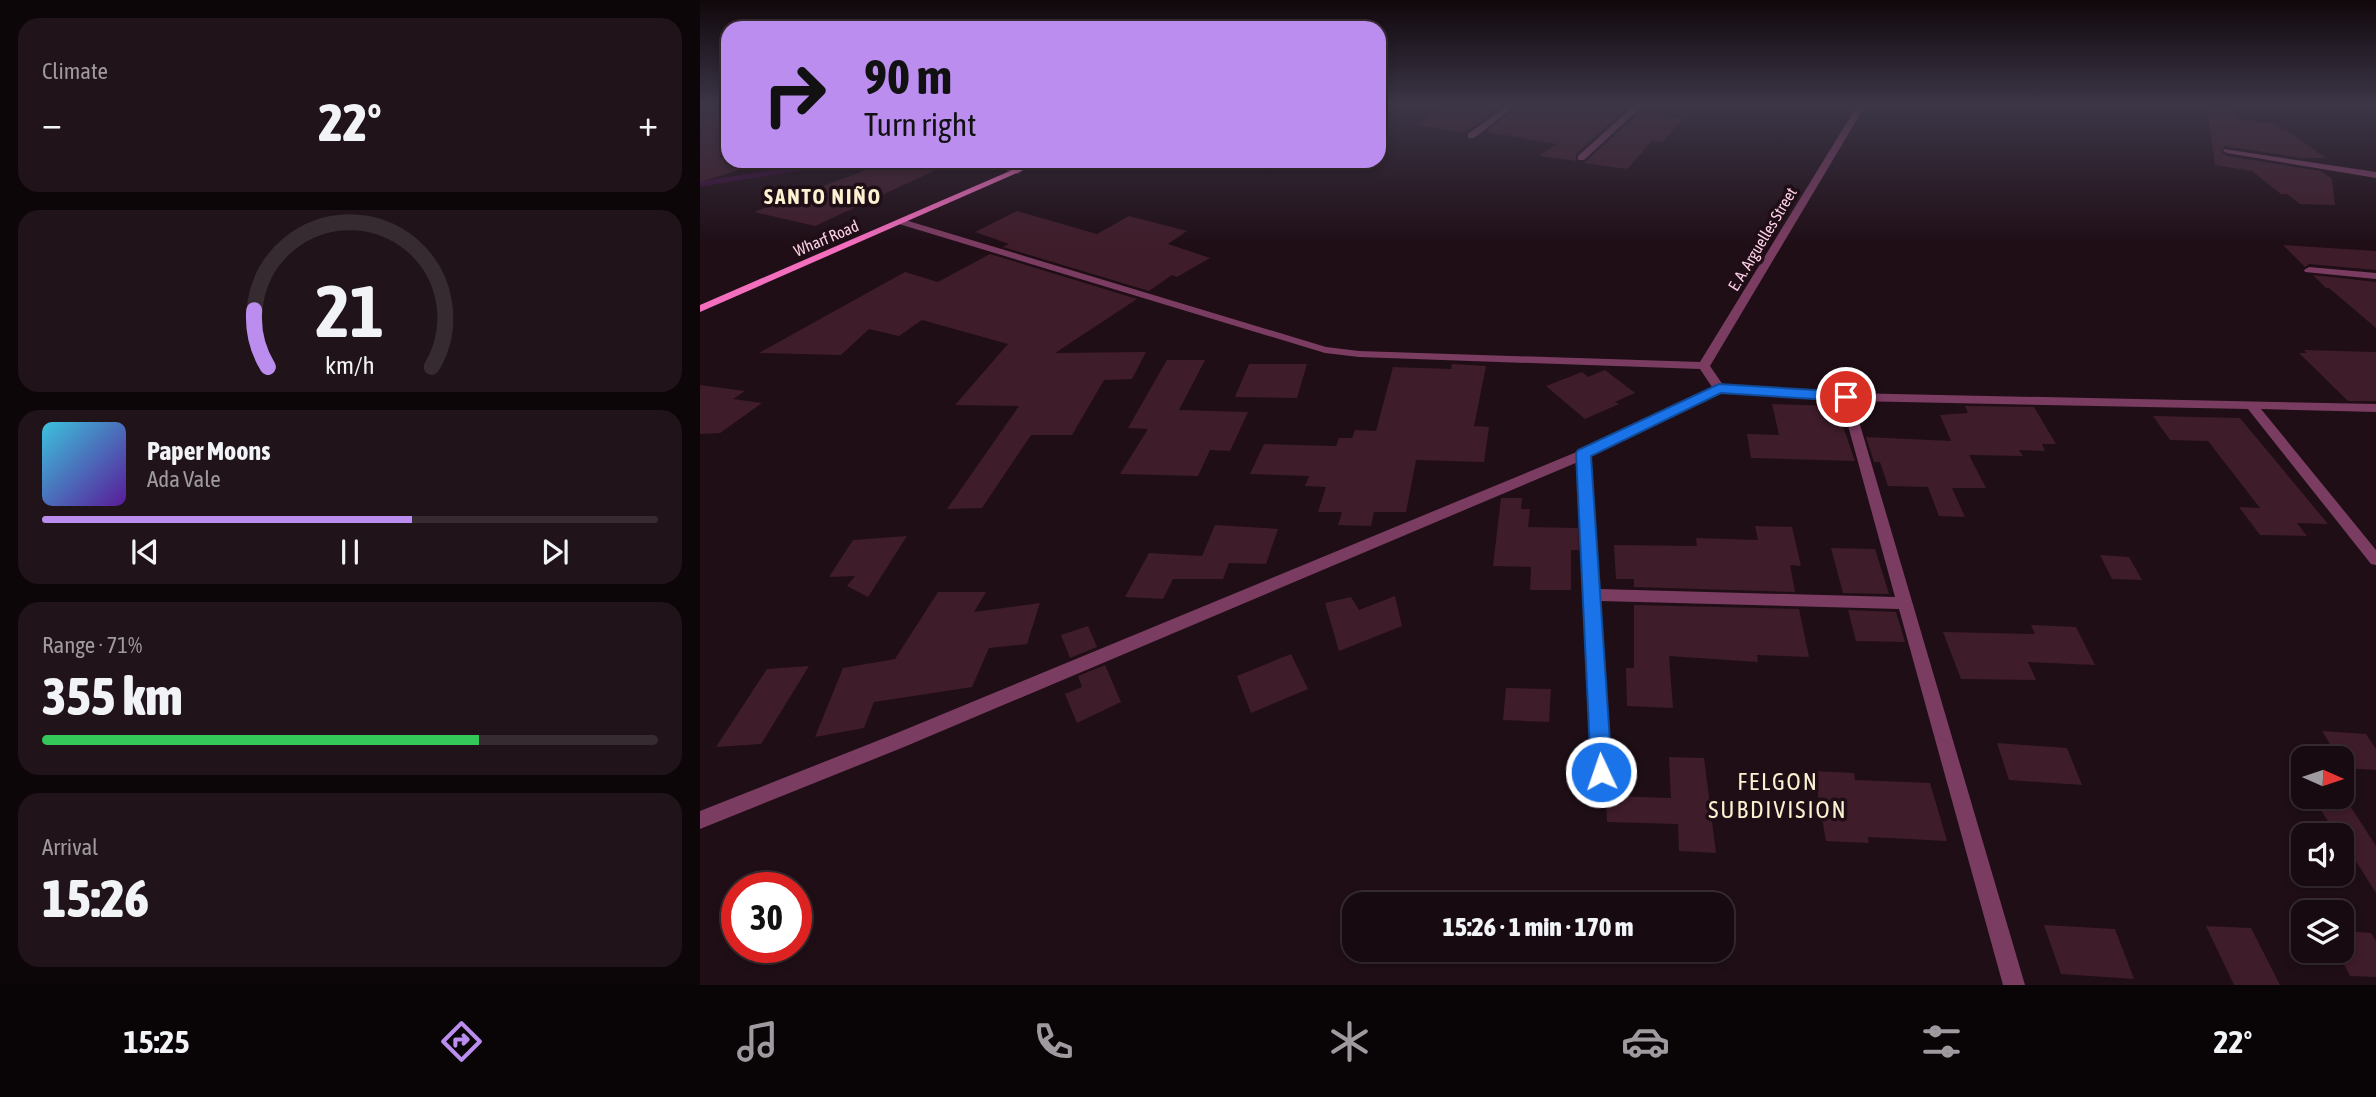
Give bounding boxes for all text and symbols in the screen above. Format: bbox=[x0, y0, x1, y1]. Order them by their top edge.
text: 90 m bbox=[864, 48, 952, 104]
icon: right bbox=[749, 49, 840, 140]
text: Climate bbox=[42, 58, 108, 84]
text: 22° bbox=[318, 92, 382, 152]
text: − bbox=[42, 101, 62, 144]
text: + bbox=[638, 101, 658, 144]
text: Turn right bbox=[864, 106, 977, 143]
district label: SANTO NIÑO bbox=[764, 184, 882, 208]
street label: E. A. Arguelles Street bbox=[1724, 184, 1801, 294]
street label: Wharf Road bbox=[791, 216, 861, 260]
text: 21 bbox=[316, 269, 384, 352]
text: km/h bbox=[325, 351, 375, 379]
pin bbox=[1816, 367, 1876, 427]
icon: arrive bbox=[1827, 378, 1865, 416]
text: Paper Moons bbox=[147, 436, 270, 466]
text: Ada Vale bbox=[147, 466, 221, 492]
icon: previous bbox=[126, 533, 164, 571]
icon: pause bbox=[331, 533, 369, 571]
icon: next bbox=[536, 533, 574, 571]
text: Range · 71% bbox=[42, 632, 142, 658]
text: 355 km bbox=[42, 666, 183, 726]
position arrow bbox=[1564, 735, 1638, 809]
north arrow bbox=[2291, 746, 2354, 808]
map controls bbox=[2291, 746, 2354, 963]
district label: FELGON SUBDIVISION bbox=[1708, 768, 1848, 823]
button: sound bbox=[2291, 823, 2354, 886]
text: Arrival bbox=[42, 834, 98, 860]
text: 15:26 bbox=[42, 868, 149, 928]
speed limit sign: 30 bbox=[721, 872, 812, 963]
button: layers bbox=[2291, 900, 2354, 963]
text: 15:26 · 1 min · 170 m bbox=[1443, 912, 1633, 942]
icon: directions bbox=[437, 1017, 486, 1066]
icon: music bbox=[733, 1017, 782, 1066]
icon: phone bbox=[1029, 1017, 1078, 1066]
icon: climate bbox=[1325, 1017, 1374, 1066]
icon: car bbox=[1621, 1017, 1670, 1066]
icon: filters bbox=[1917, 1017, 1966, 1066]
text: 15:25 bbox=[124, 1023, 189, 1060]
text: 22° bbox=[2213, 1023, 2252, 1060]

